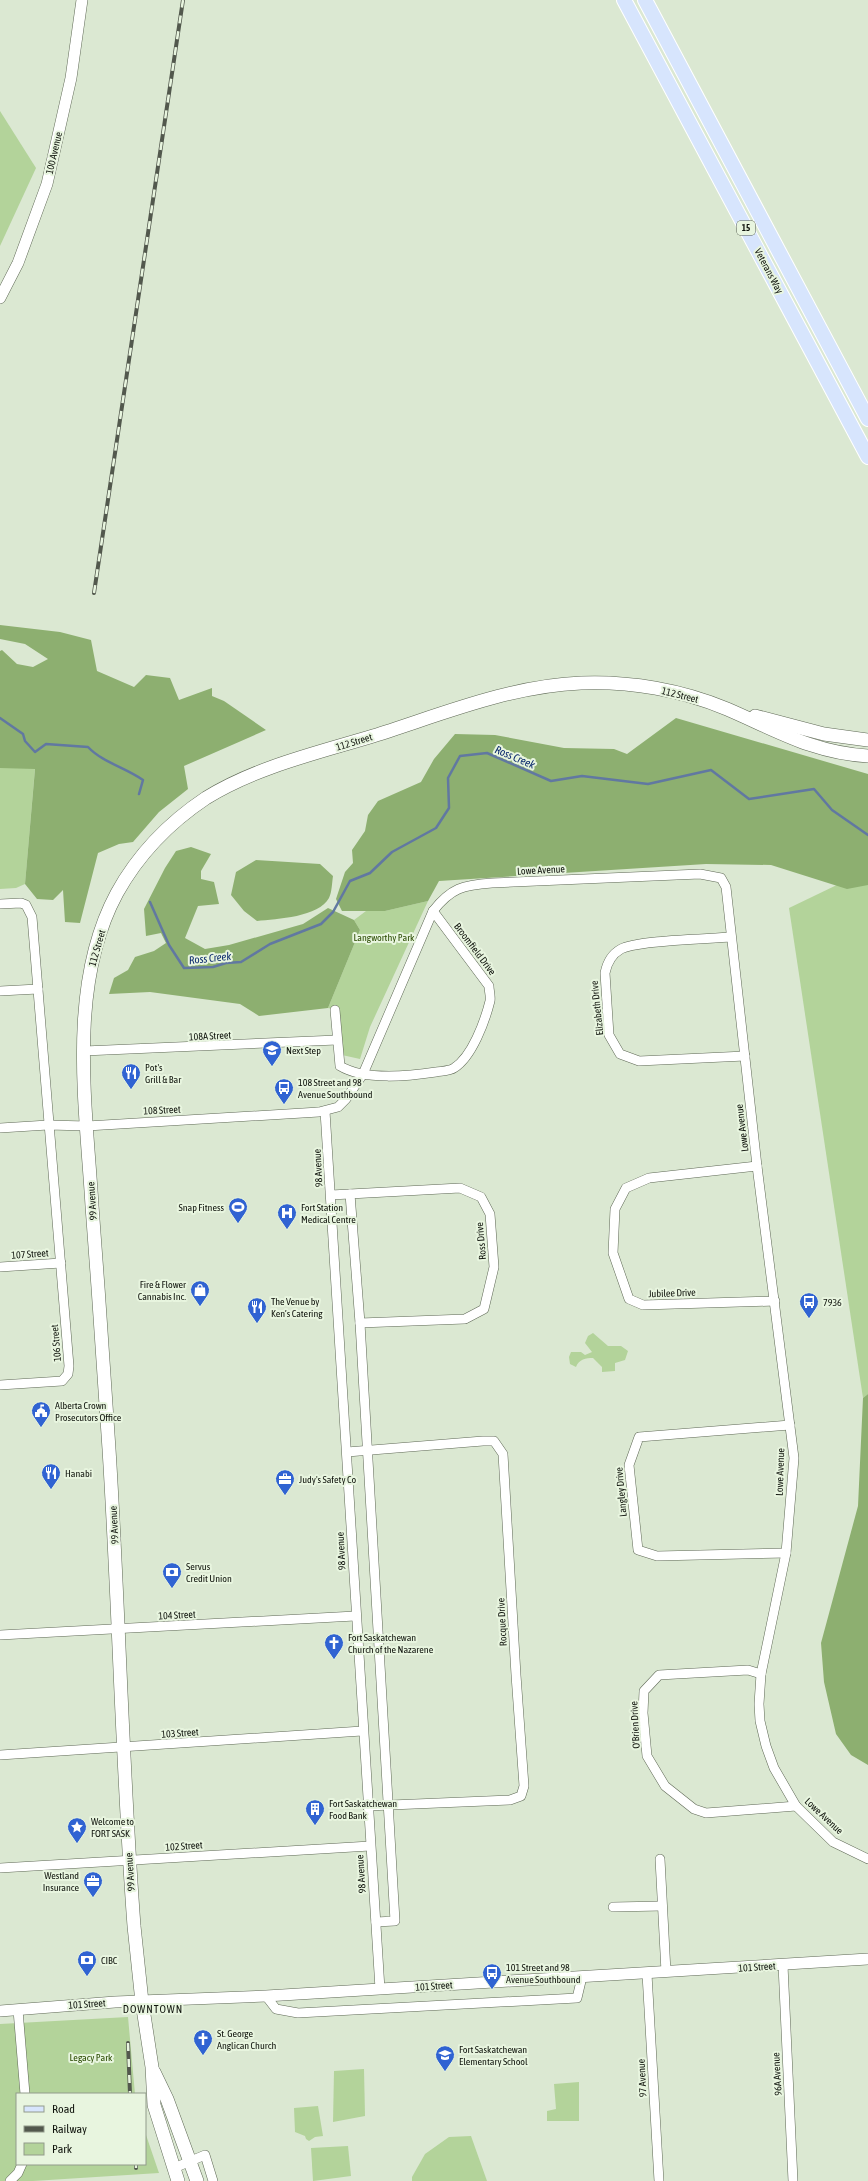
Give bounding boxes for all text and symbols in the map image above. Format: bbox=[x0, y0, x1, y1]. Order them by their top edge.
street label: 100 Avenue bbox=[44, 130, 64, 175]
road number: 15 bbox=[737, 221, 755, 235]
street label: Veterans Way bbox=[753, 247, 785, 295]
street label: 112 Street bbox=[661, 685, 700, 705]
street label: 112 Street bbox=[334, 731, 374, 753]
water label: Ross Creek bbox=[493, 743, 537, 771]
street label: Lowe Avenue bbox=[517, 863, 566, 877]
street label: Broomfield Drive bbox=[452, 921, 498, 977]
street label: 112 Street bbox=[87, 928, 107, 968]
park label: Langworthy Park bbox=[353, 932, 415, 943]
water label: Ross Creek bbox=[188, 950, 232, 966]
street label: Elizabeth Drive bbox=[589, 979, 605, 1036]
street label: 108A Street bbox=[189, 1029, 232, 1043]
school or university icon: Next Step bbox=[261, 1039, 283, 1067]
place label: Next Step bbox=[286, 1045, 321, 1056]
restaurant icon: Pot's Grill & Bar bbox=[120, 1062, 142, 1090]
place label: Pot's Grill & Bar bbox=[145, 1062, 182, 1085]
bus stop icon: 108 Street and 98 Avenue Southbound bbox=[273, 1077, 295, 1105]
place label: 108 Street and 98 Avenue Southbound bbox=[298, 1077, 373, 1100]
street label: Lowe Avenue bbox=[734, 1103, 750, 1152]
street label: 108 Street bbox=[143, 1104, 181, 1116]
street label: 98 Avenue bbox=[311, 1148, 324, 1187]
street label: 99 Avenue bbox=[85, 1181, 99, 1221]
sports icon: Snap Fitness bbox=[227, 1196, 249, 1224]
place label: Snap Fitness bbox=[179, 1202, 224, 1213]
hospital icon: Fort Station Medical Centre bbox=[276, 1202, 298, 1230]
place label: Fort Station Medical Centre bbox=[301, 1202, 356, 1225]
street label: Ross Drive bbox=[474, 1221, 488, 1260]
street label: 107 Street bbox=[11, 1247, 49, 1261]
place label: Fire & Flower Cannabis Inc. bbox=[138, 1279, 187, 1302]
shop icon: Fire & Flower Cannabis Inc. bbox=[189, 1279, 211, 1307]
street label: Jubilee Drive bbox=[648, 1287, 696, 1299]
bus stop icon: 7936 bbox=[798, 1291, 820, 1319]
restaurant icon: The Venue by Ken’s Catering bbox=[246, 1296, 268, 1324]
place label: The Venue by Ken’s Catering bbox=[271, 1296, 323, 1319]
place label: 7936 bbox=[823, 1297, 842, 1308]
street label: 106 Street bbox=[49, 1324, 63, 1362]
public building icon: Alberta Crown Prosecutors Office bbox=[30, 1400, 52, 1428]
place label: Alberta Crown Prosecutors Office bbox=[55, 1400, 122, 1423]
street label: Lowe Avenue bbox=[774, 1447, 786, 1496]
restaurant icon: Hanabi bbox=[40, 1462, 62, 1490]
street label: Langley Drive bbox=[613, 1466, 629, 1517]
place label: Hanabi bbox=[65, 1468, 92, 1479]
office icon: Judy's Safety Co bbox=[274, 1468, 296, 1496]
place label: Judy's Safety Co bbox=[299, 1474, 356, 1485]
street label: 99 Avenue bbox=[107, 1505, 120, 1544]
street label: 98 Avenue bbox=[334, 1531, 347, 1570]
bank icon: Servus Credit Union bbox=[161, 1561, 183, 1589]
place label: Servus Credit Union bbox=[186, 1561, 232, 1584]
street label: Rocque Drive bbox=[495, 1597, 509, 1646]
street label: 104 Street bbox=[158, 1609, 196, 1621]
church icon: Fort Saskatchewan Church of the Nazarene bbox=[323, 1632, 345, 1660]
place label: Fort Saskatchewan Church of the Nazarene bbox=[348, 1632, 434, 1655]
street label: O'Brien Drive bbox=[628, 1700, 642, 1749]
street label: 103 Street bbox=[161, 1726, 199, 1740]
street label: Lowe Avenue bbox=[803, 1796, 846, 1837]
building icon: Fort Saskatchewan Food Bank bbox=[304, 1798, 326, 1826]
place label: Fort Saskatchewan Food Bank bbox=[329, 1798, 397, 1821]
place icon: Welcome to FORT SASK bbox=[66, 1816, 88, 1844]
place label: Welcome to FORT SASK bbox=[91, 1816, 134, 1839]
street label: 102 Street bbox=[165, 1839, 203, 1853]
street label: 99 Avenue bbox=[123, 1852, 137, 1892]
street label: 98 Avenue bbox=[354, 1854, 368, 1894]
place label: Westland Insurance bbox=[43, 1870, 79, 1893]
office icon: Westland Insurance bbox=[82, 1870, 104, 1898]
bank icon: CIBC bbox=[76, 1949, 98, 1977]
place label: CIBC bbox=[101, 1955, 118, 1966]
street label: 101 Street bbox=[738, 1960, 776, 1974]
bus stop icon: 101 Street and 98 Avenue Southbound bbox=[481, 1962, 503, 1990]
place label: 101 Street and 98 Avenue Southbound bbox=[506, 1962, 581, 1985]
street label: 101 Street bbox=[415, 1979, 453, 1993]
street label: 101 Street bbox=[68, 1997, 106, 2011]
district label: DOWNTOWN bbox=[123, 2003, 183, 2015]
church icon: St. George Anglican Church bbox=[192, 2028, 214, 2056]
place label: St. George Anglican Church bbox=[217, 2028, 276, 2051]
school or university icon: Fort Saskatchewan Elementary School bbox=[434, 2044, 456, 2072]
place label: Fort Saskatchewan Elementary School bbox=[459, 2044, 528, 2067]
park label: Legacy Park bbox=[69, 2052, 113, 2063]
street label: 96A Avenue bbox=[770, 2052, 784, 2096]
street label: 97 Avenue bbox=[635, 2058, 648, 2097]
legend bbox=[16, 2093, 146, 2165]
text: Road bbox=[52, 2102, 75, 2116]
text: Railway bbox=[52, 2122, 87, 2136]
text: Park bbox=[52, 2142, 73, 2156]

